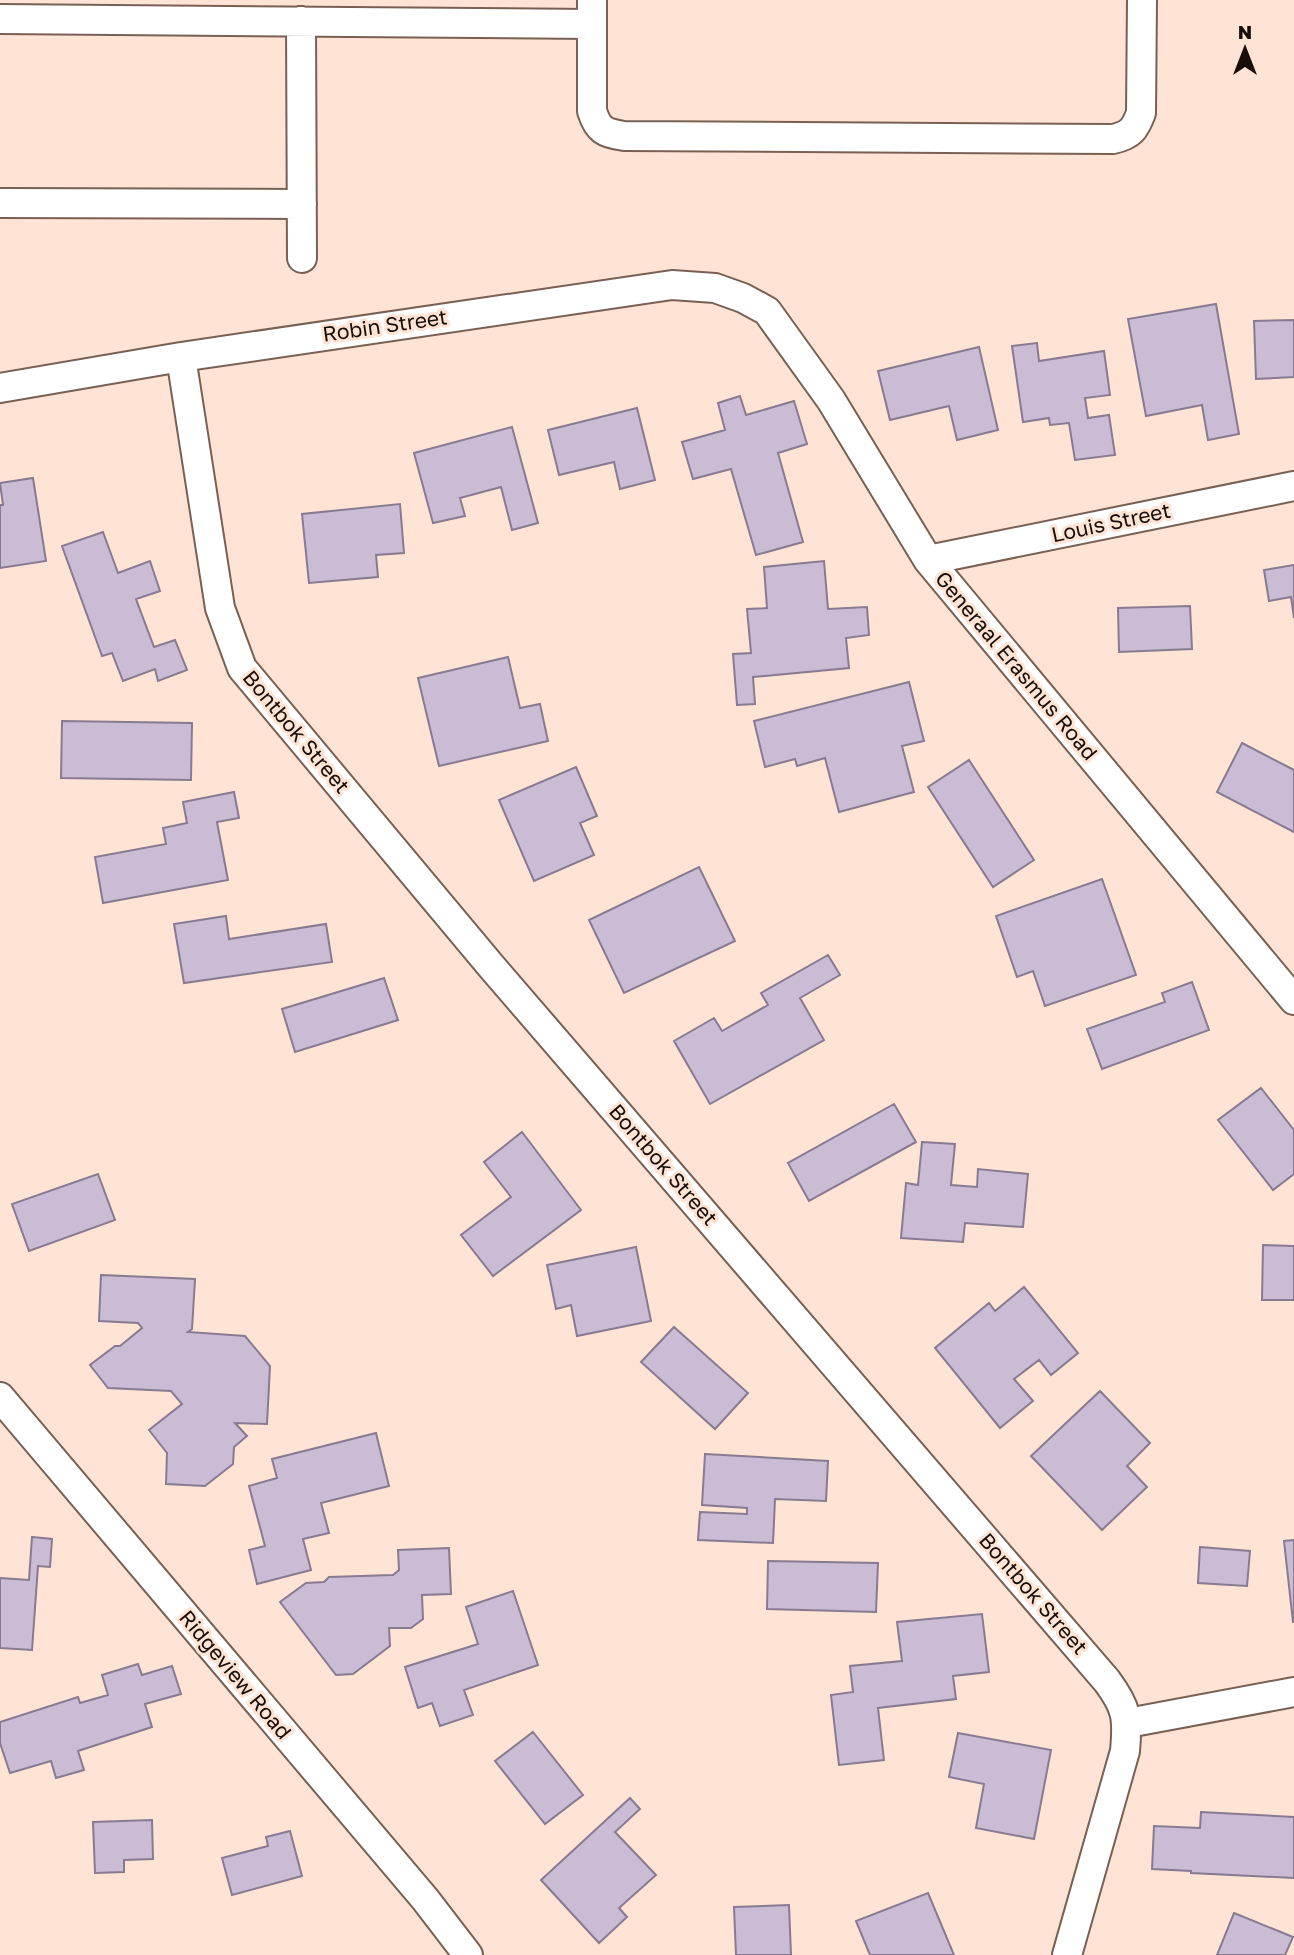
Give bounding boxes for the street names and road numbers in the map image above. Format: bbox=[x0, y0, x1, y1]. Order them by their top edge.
street label: Robin Street bbox=[321, 303, 449, 347]
street label: Louis Street bbox=[1049, 497, 1173, 547]
street label: Generaal Erasmus Road bbox=[930, 566, 1103, 765]
street label: Bontbok Street bbox=[238, 665, 356, 798]
street label: Bontbok Street bbox=[604, 1098, 724, 1230]
street label: Bontbok Street bbox=[974, 1527, 1094, 1659]
street label: Ridgeview Road bbox=[174, 1604, 297, 1744]

